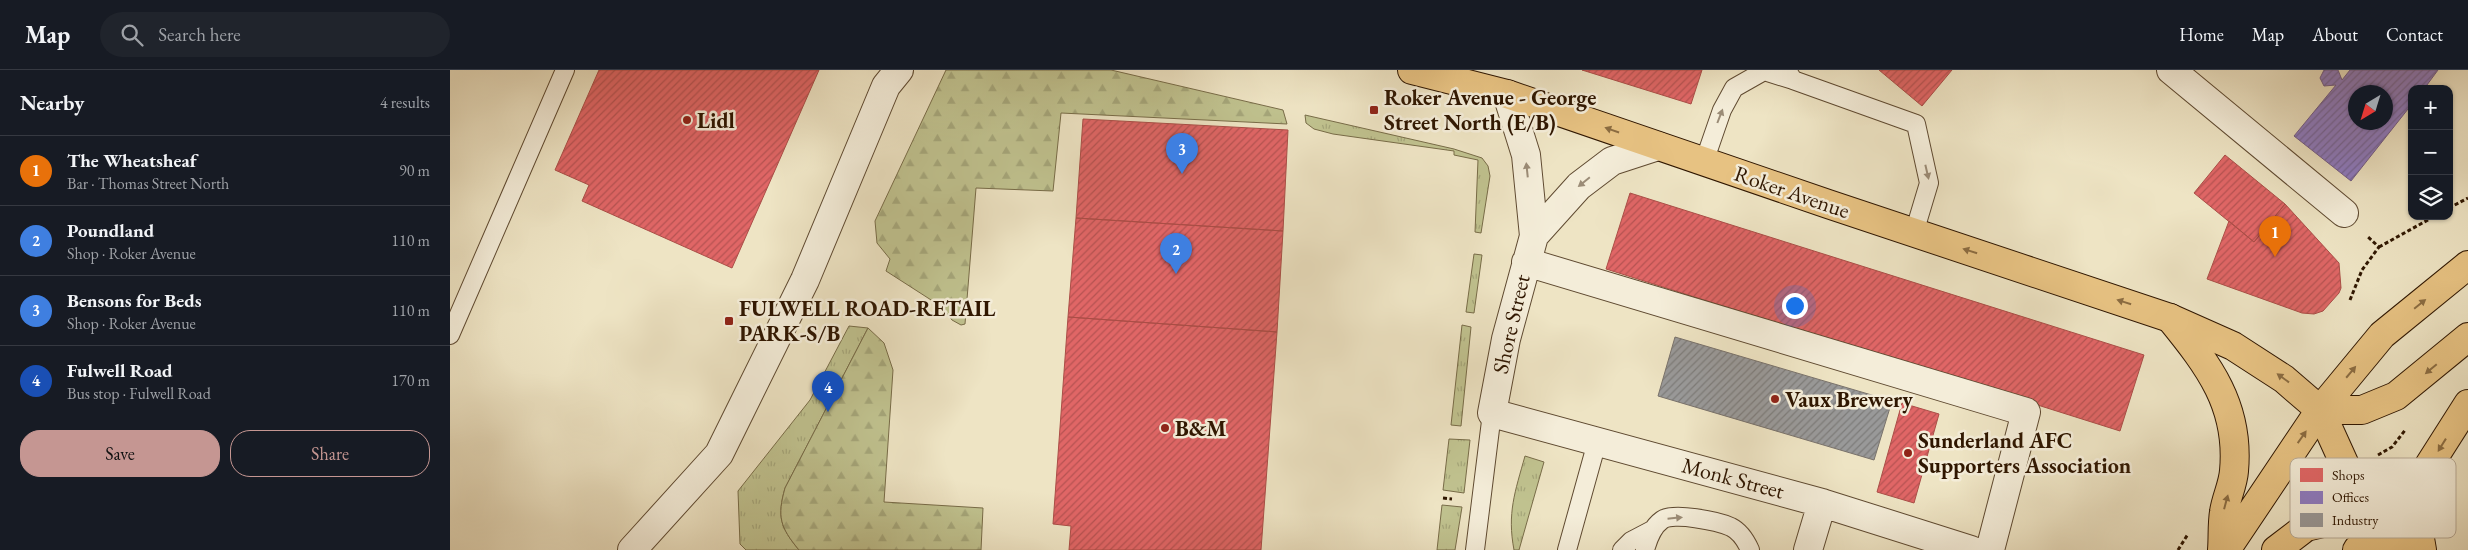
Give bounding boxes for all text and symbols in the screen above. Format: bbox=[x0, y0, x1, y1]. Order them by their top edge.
search box bbox=[100, 12, 450, 57]
text: Map bbox=[25, 19, 70, 50]
icon: search bbox=[118, 21, 146, 49]
text: Search here bbox=[158, 22, 241, 47]
text: Home bbox=[2179, 23, 2224, 46]
text: Map bbox=[2252, 23, 2284, 46]
text: About bbox=[2312, 23, 2358, 46]
text: Contact bbox=[2386, 23, 2443, 46]
place label: Roker Avenue - George Street North (E/B) bbox=[1384, 83, 1596, 137]
north arrow bbox=[2348, 85, 2393, 130]
map controls bbox=[2408, 85, 2453, 220]
button: + bbox=[2408, 85, 2453, 130]
text: Nearby bbox=[20, 89, 84, 116]
text: 4 results bbox=[380, 92, 430, 113]
marker: Roker Avenue - George Street North (E/B) bbox=[1368, 104, 1380, 116]
place label: Lidl bbox=[697, 106, 735, 135]
one-way arrow bbox=[1716, 108, 1724, 123]
marker: Lidl bbox=[681, 114, 693, 126]
one-way arrow bbox=[1604, 126, 1619, 134]
button: − bbox=[2408, 130, 2453, 175]
pin: 3 bbox=[1166, 133, 1198, 174]
text: The Wheatsheaf bbox=[67, 148, 197, 173]
street label: Roker Avenue bbox=[1731, 159, 1854, 225]
text: 1 bbox=[32, 160, 40, 181]
text: 90 m bbox=[399, 160, 430, 181]
one-way arrow bbox=[1523, 162, 1531, 178]
one-way arrow bbox=[1923, 164, 1931, 179]
text: Bar · Thomas Street North bbox=[67, 173, 229, 194]
button: layers bbox=[2408, 175, 2453, 220]
one-way arrow bbox=[1578, 177, 1591, 188]
pin: 1 bbox=[2259, 216, 2291, 257]
text: Poundland bbox=[67, 218, 154, 243]
text: 2 bbox=[32, 230, 40, 251]
text: 110 m bbox=[391, 230, 430, 251]
pin: 2 bbox=[1160, 233, 1192, 274]
text: Shop · Roker Avenue bbox=[67, 243, 196, 264]
one-way arrow bbox=[1962, 247, 1977, 255]
street label: Shore Street bbox=[1485, 271, 1537, 377]
text: Bensons for Beds bbox=[67, 288, 202, 313]
your location bbox=[1782, 293, 1808, 319]
place label: FULWELL ROAD-RETAIL PARK-S/B bbox=[739, 294, 995, 348]
one-way arrow bbox=[2116, 298, 2131, 306]
one-way arrow bbox=[2413, 299, 2426, 310]
text: 3 bbox=[32, 300, 40, 321]
text: 110 m bbox=[391, 300, 430, 321]
text: Shop · Roker Avenue bbox=[67, 313, 196, 334]
marker: FULWELL ROAD-RETAIL PARK-S/B bbox=[723, 315, 735, 327]
text: Fulwell Road bbox=[67, 358, 173, 383]
one-way arrow bbox=[2424, 363, 2437, 374]
one-way arrow bbox=[2346, 366, 2357, 379]
text: 4 bbox=[32, 370, 40, 391]
text: 170 m bbox=[391, 370, 430, 391]
pin: 4 bbox=[812, 371, 844, 412]
one-way arrow bbox=[2276, 373, 2290, 383]
text: Bus stop · Fulwell Road bbox=[67, 383, 211, 404]
place label: Vaux Brewery bbox=[1785, 385, 1913, 414]
marker: Vaux Brewery bbox=[1769, 393, 1781, 405]
place label: B&M bbox=[1175, 414, 1227, 443]
marker: B&M bbox=[1159, 422, 1171, 434]
place label: Sunderland AFC Supporters Association bbox=[1918, 426, 2132, 480]
button: Save bbox=[20, 430, 220, 477]
button: Share bbox=[230, 430, 430, 477]
one-way arrow bbox=[2297, 430, 2306, 443]
one-way arrow bbox=[2438, 438, 2447, 452]
marker: Sunderland AFC Supporters Association bbox=[1902, 447, 1914, 459]
street label: Monk Street bbox=[1679, 450, 1788, 506]
legend bbox=[2290, 458, 2456, 538]
text: Shops bbox=[2332, 466, 2365, 484]
text: Offices bbox=[2332, 488, 2369, 506]
one-way arrow bbox=[2223, 494, 2231, 509]
text: Industry bbox=[2332, 511, 2379, 529]
one-way arrow bbox=[1667, 514, 1683, 522]

